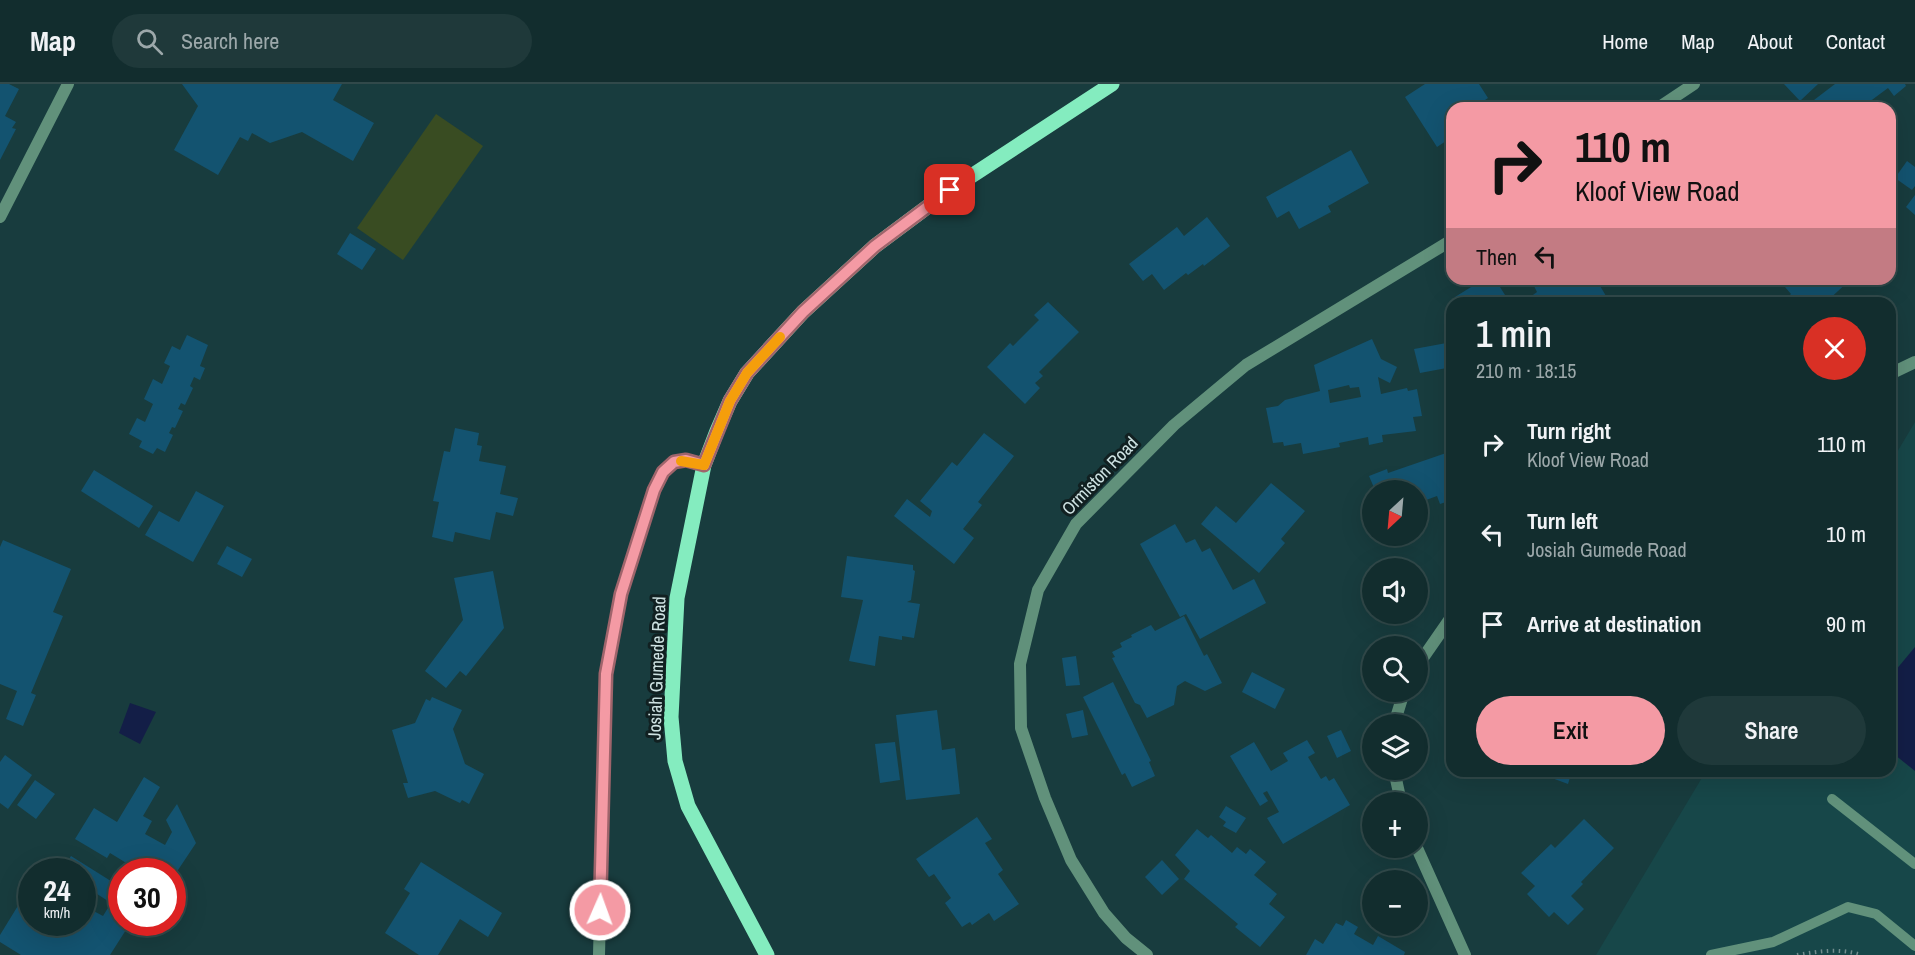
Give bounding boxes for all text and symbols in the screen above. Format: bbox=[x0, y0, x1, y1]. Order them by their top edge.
search box bbox=[112, 14, 532, 68]
text: Map bbox=[30, 22, 76, 60]
icon: search bbox=[133, 25, 166, 58]
text: Search here bbox=[181, 26, 279, 56]
text: Home bbox=[1602, 27, 1648, 56]
text: Map bbox=[1681, 27, 1715, 56]
text: About bbox=[1748, 27, 1793, 56]
text: Contact bbox=[1826, 27, 1885, 56]
text: 110 m bbox=[1575, 119, 1671, 175]
icon: right bbox=[1476, 126, 1554, 204]
pin bbox=[924, 164, 975, 215]
icon: arrive bbox=[933, 173, 966, 206]
text: Kloof View Road bbox=[1575, 173, 1740, 209]
icon: left bbox=[1529, 240, 1562, 273]
text: Then bbox=[1476, 242, 1517, 272]
text: 1 min bbox=[1476, 310, 1552, 358]
button: close bbox=[1803, 317, 1866, 380]
text: 210 m · 18:15 bbox=[1476, 357, 1576, 384]
text: Turn right bbox=[1527, 416, 1611, 446]
icon: right bbox=[1476, 428, 1509, 461]
text: 110 m bbox=[1817, 429, 1866, 459]
street label: Ormiston Road bbox=[1056, 431, 1143, 520]
text: Kloof View Road bbox=[1527, 446, 1649, 473]
north arrow bbox=[1362, 480, 1428, 546]
map controls bbox=[1362, 480, 1428, 936]
text: Turn left bbox=[1527, 506, 1598, 536]
icon: left bbox=[1476, 518, 1509, 551]
text: 10 m bbox=[1826, 519, 1866, 549]
text: Josiah Gumede Road bbox=[1527, 536, 1687, 563]
button: sound bbox=[1362, 558, 1428, 624]
street label: Josiah Gumede Road bbox=[642, 596, 671, 740]
icon: arrive bbox=[1476, 608, 1509, 641]
text: Arrive at destination bbox=[1527, 609, 1701, 639]
text: 90 m bbox=[1826, 609, 1866, 639]
button: search bbox=[1362, 636, 1428, 702]
button: Exit bbox=[1476, 696, 1665, 765]
button: Share bbox=[1677, 696, 1866, 765]
button: layers bbox=[1362, 714, 1428, 780]
button: + bbox=[1362, 792, 1428, 858]
speed limit sign: 30 bbox=[108, 858, 186, 936]
text: 24 bbox=[43, 870, 71, 910]
button: − bbox=[1362, 870, 1428, 936]
position arrow bbox=[568, 878, 632, 942]
text: km/h bbox=[44, 902, 70, 923]

